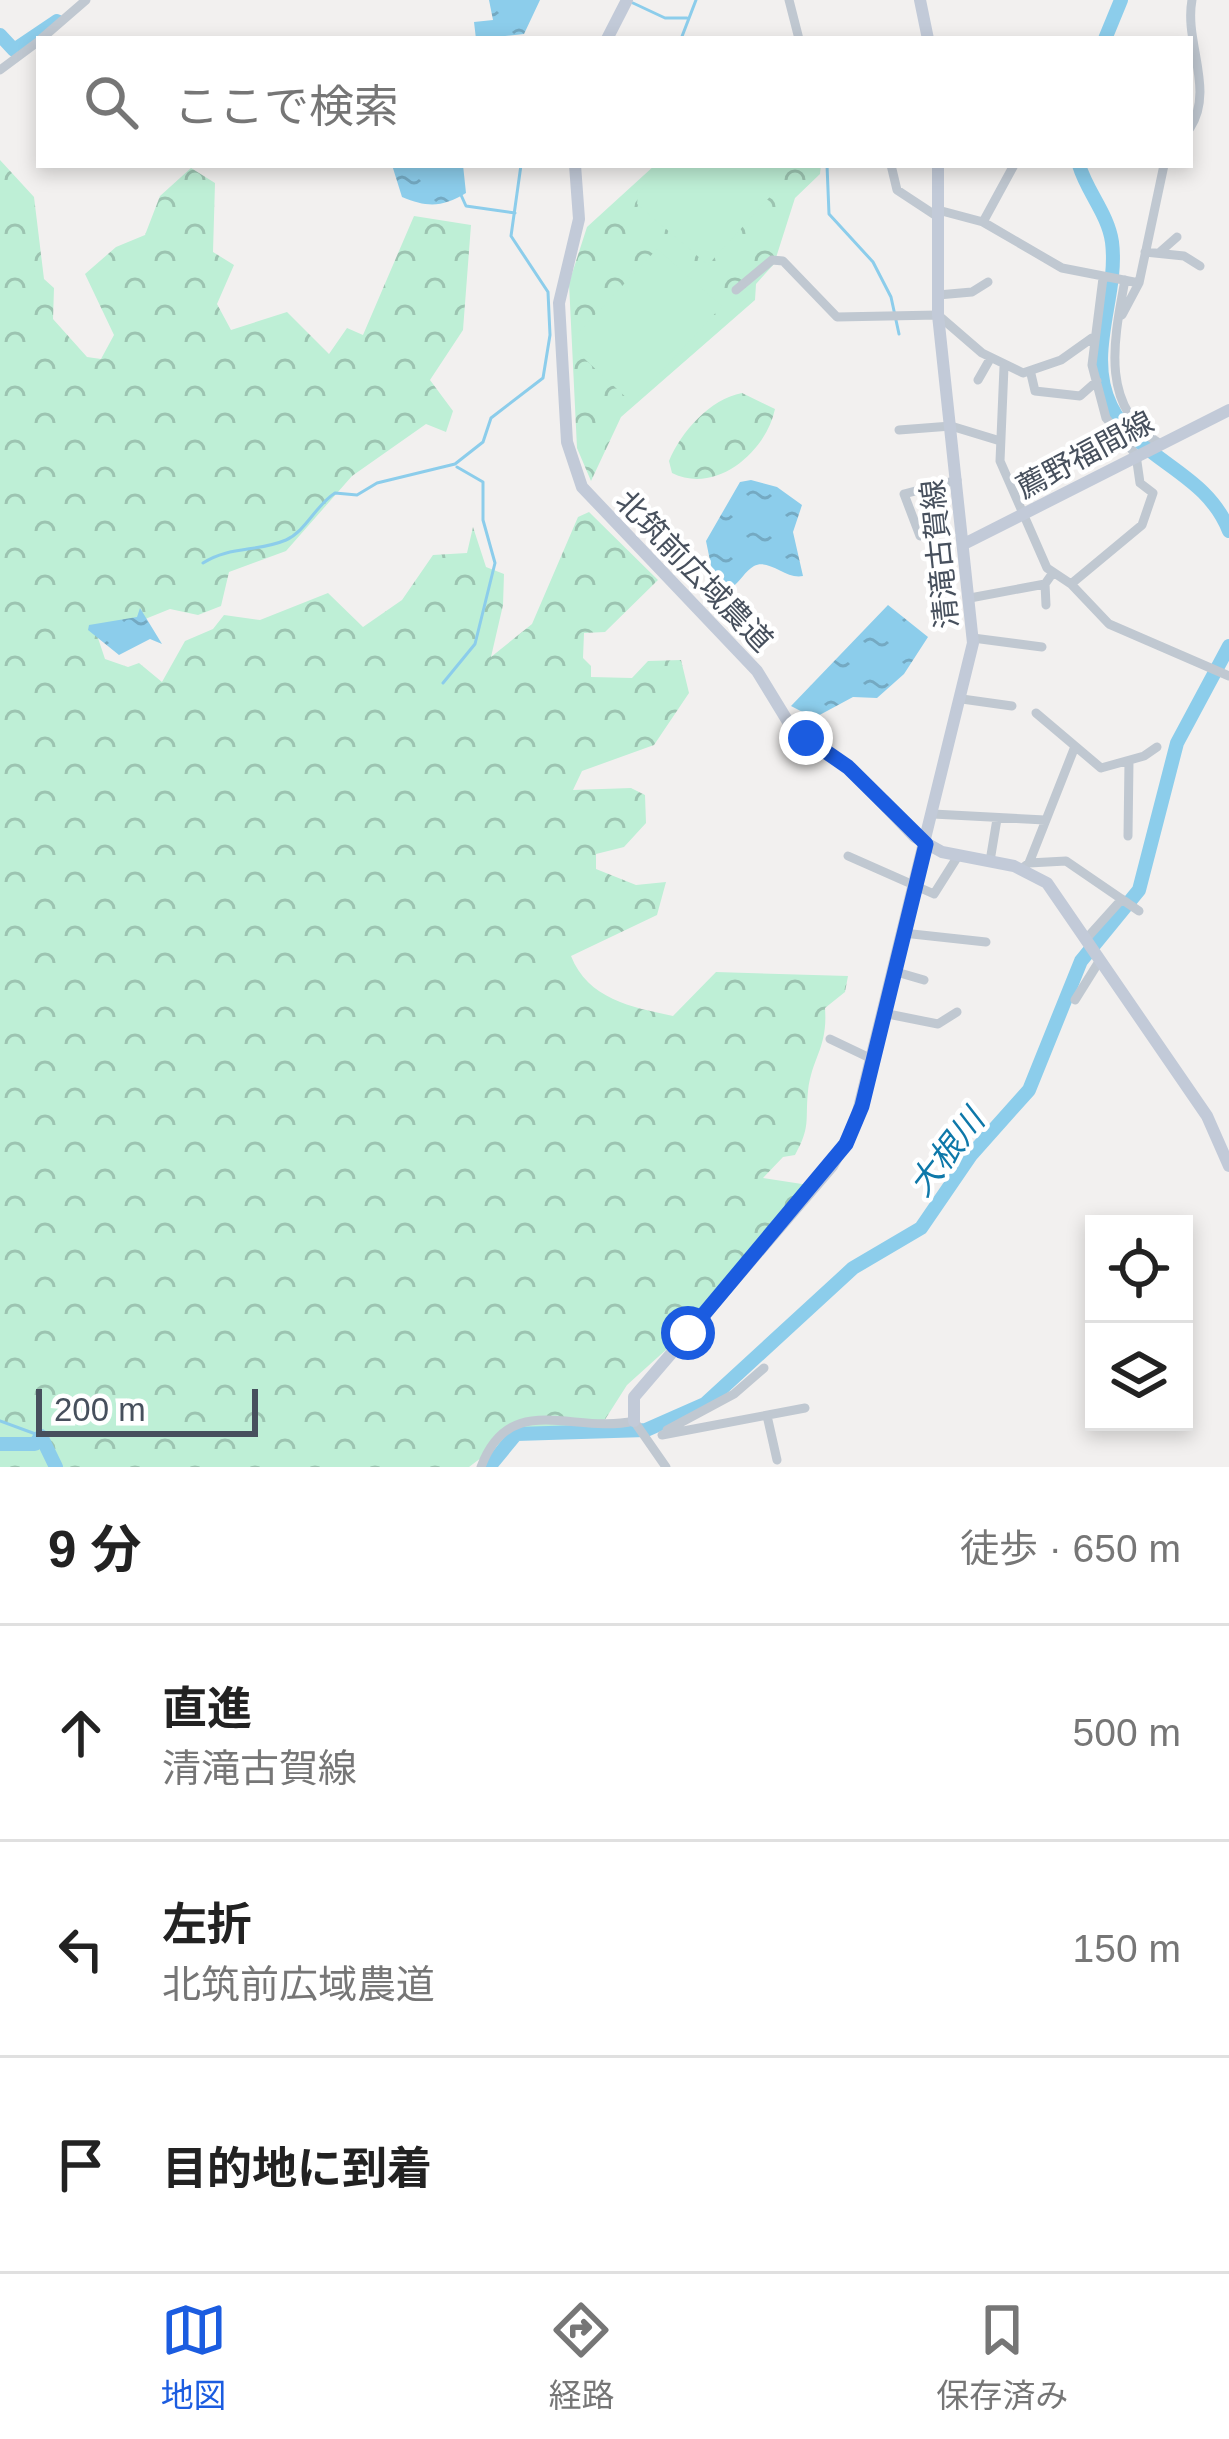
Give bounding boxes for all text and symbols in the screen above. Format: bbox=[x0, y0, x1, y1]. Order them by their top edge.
search box bbox=[36, 36, 1193, 168]
icon: search bbox=[78, 69, 144, 135]
text: ここで検索 bbox=[174, 81, 399, 132]
street label: 薦野福間線 bbox=[1011, 405, 1159, 504]
street label: 清滝古賀線 bbox=[915, 478, 964, 630]
street label: 北筑前広域農道 bbox=[610, 484, 779, 658]
route end bbox=[779, 711, 833, 765]
water label: 大根川 bbox=[901, 1100, 993, 1203]
map controls bbox=[1085, 1215, 1193, 1431]
button: locate bbox=[1085, 1215, 1193, 1323]
route start bbox=[661, 1306, 715, 1360]
button: layers bbox=[1085, 1323, 1193, 1431]
scale bar bbox=[36, 1383, 258, 1436]
text: 200 m bbox=[54, 1391, 146, 1428]
text: 9 分 bbox=[48, 1521, 142, 1578]
text: 徒歩 · 650 m bbox=[960, 1527, 1181, 1570]
text: 直進 bbox=[162, 1683, 252, 1734]
icon: ahead bbox=[48, 1700, 114, 1766]
text: 500 m bbox=[1073, 1711, 1181, 1754]
text: 清滝古賀線 bbox=[162, 1747, 357, 1790]
text: 左折 bbox=[162, 1899, 252, 1950]
icon: left bbox=[48, 1916, 114, 1982]
text: 150 m bbox=[1073, 1927, 1181, 1970]
text: 北筑前広域農道 bbox=[162, 1963, 435, 2006]
icon: arrive bbox=[48, 2132, 114, 2198]
text: 目的地に到着 bbox=[162, 2143, 432, 2194]
tab: 地図 bbox=[161, 2297, 227, 2417]
tab: 経路 bbox=[548, 2297, 614, 2417]
tab: 保存済み bbox=[936, 2297, 1068, 2417]

